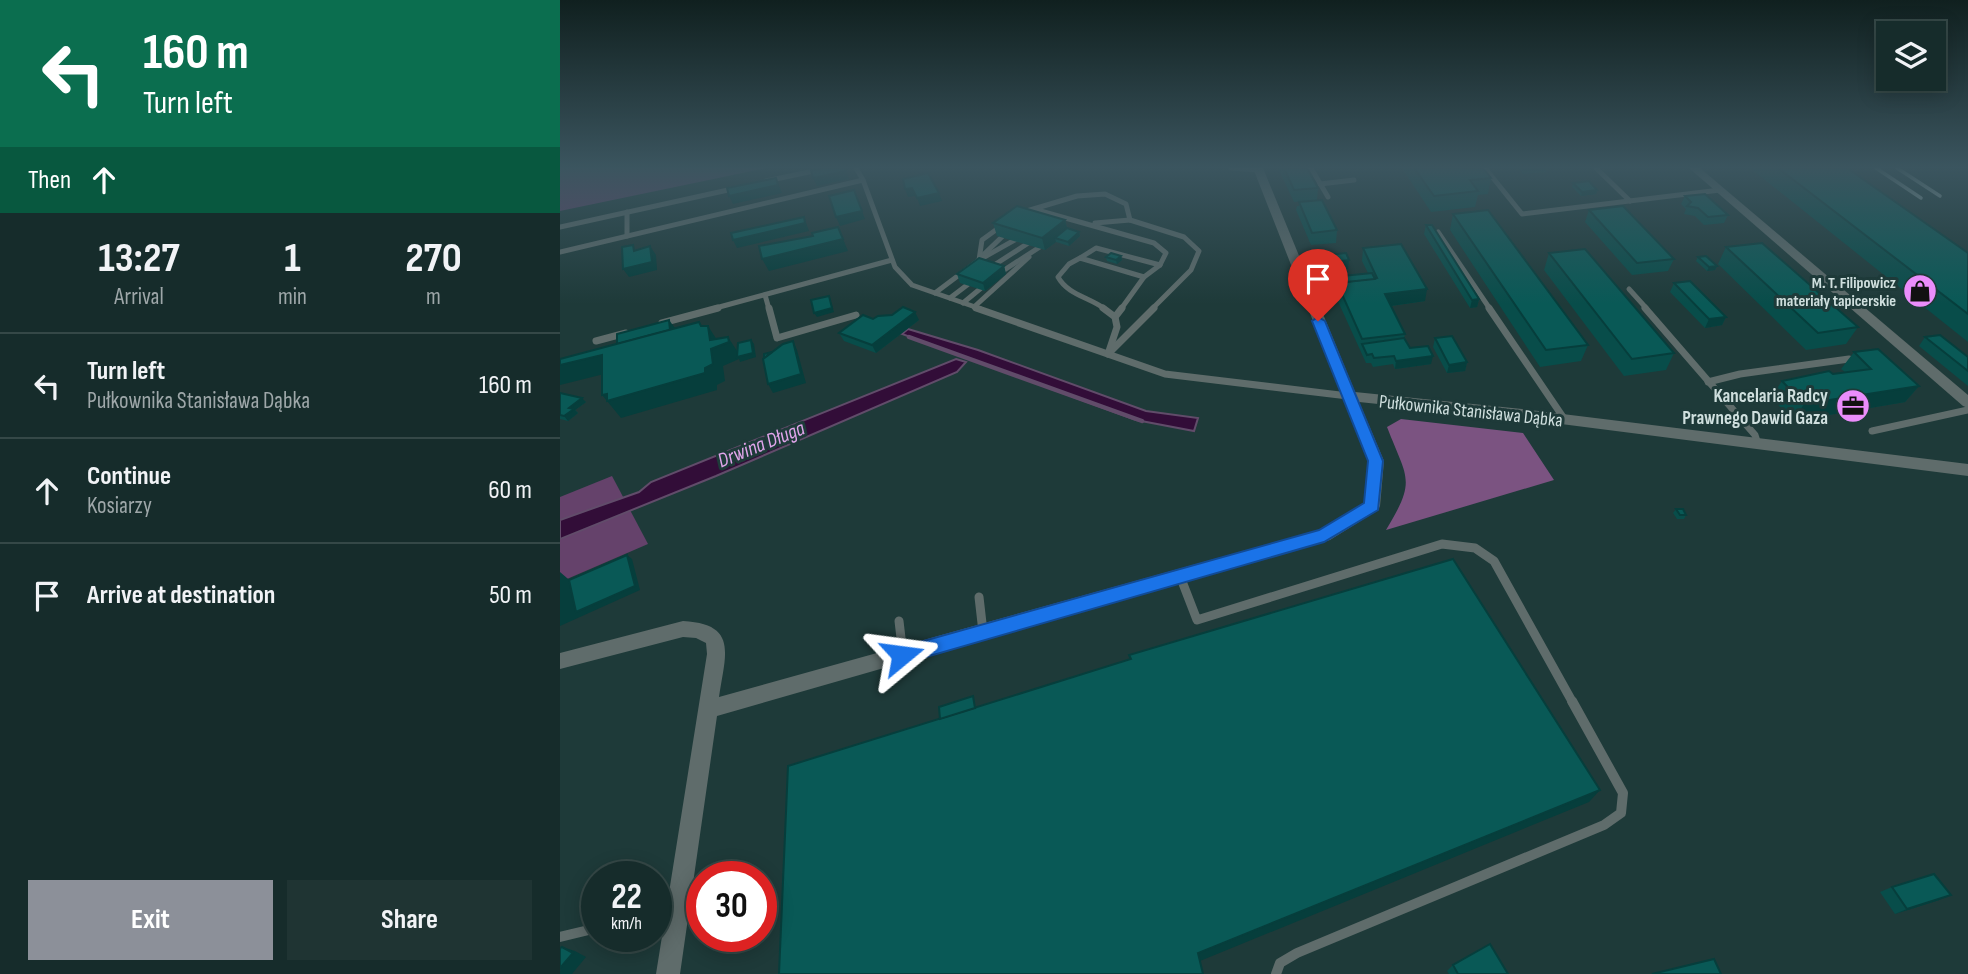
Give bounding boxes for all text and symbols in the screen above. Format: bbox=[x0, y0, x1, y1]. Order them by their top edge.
map controls bbox=[1876, 21, 1946, 91]
button: layers bbox=[1876, 21, 1946, 91]
text: 160 m bbox=[143, 24, 249, 83]
icon: left bbox=[28, 28, 119, 119]
text: Turn left bbox=[143, 84, 233, 123]
icon: ahead bbox=[85, 161, 123, 199]
text: Then bbox=[28, 165, 71, 196]
text: 13:27 bbox=[98, 233, 180, 284]
text: 1 bbox=[284, 233, 301, 284]
text: 270 bbox=[405, 233, 462, 284]
pin bbox=[1288, 249, 1348, 321]
icon: arrive bbox=[1299, 260, 1337, 298]
shop icon: M. T. Filipowicz materiały tapicerskie bbox=[1901, 272, 1939, 310]
place label: M. T. Filipowicz materiały tapicerskie bbox=[1776, 274, 1896, 311]
text: Arrival bbox=[114, 283, 164, 311]
text: min bbox=[278, 283, 307, 311]
text: m bbox=[426, 283, 441, 311]
text: Turn left bbox=[87, 356, 165, 387]
icon: left bbox=[28, 367, 66, 405]
text: 160 m bbox=[479, 370, 532, 401]
place label: Kancelaria Radcy Prawnego Dawid Gaza bbox=[1682, 385, 1828, 430]
text: Pułkownika Stanisława Dąbka bbox=[87, 387, 310, 415]
office icon: Kancelaria Radcy Prawnego Dawid Gaza bbox=[1834, 387, 1872, 425]
street label: Pułkownika Stanisława Dąbka bbox=[1378, 390, 1564, 433]
water label: Drwina Długa bbox=[714, 415, 809, 473]
text: Continue bbox=[87, 461, 171, 492]
icon: ahead bbox=[28, 472, 66, 510]
text: 60 m bbox=[488, 475, 532, 506]
text: Kosiarzy bbox=[87, 492, 152, 520]
icon: arrive bbox=[28, 577, 66, 615]
text: Arrive at destination bbox=[87, 580, 275, 611]
text: 50 m bbox=[489, 580, 532, 611]
position arrow bbox=[865, 618, 939, 692]
speed limit sign: 30 bbox=[686, 861, 777, 952]
text: 22 bbox=[611, 876, 642, 919]
button: Exit bbox=[28, 880, 273, 960]
button: Share bbox=[287, 880, 532, 960]
text: km/h bbox=[611, 913, 642, 934]

